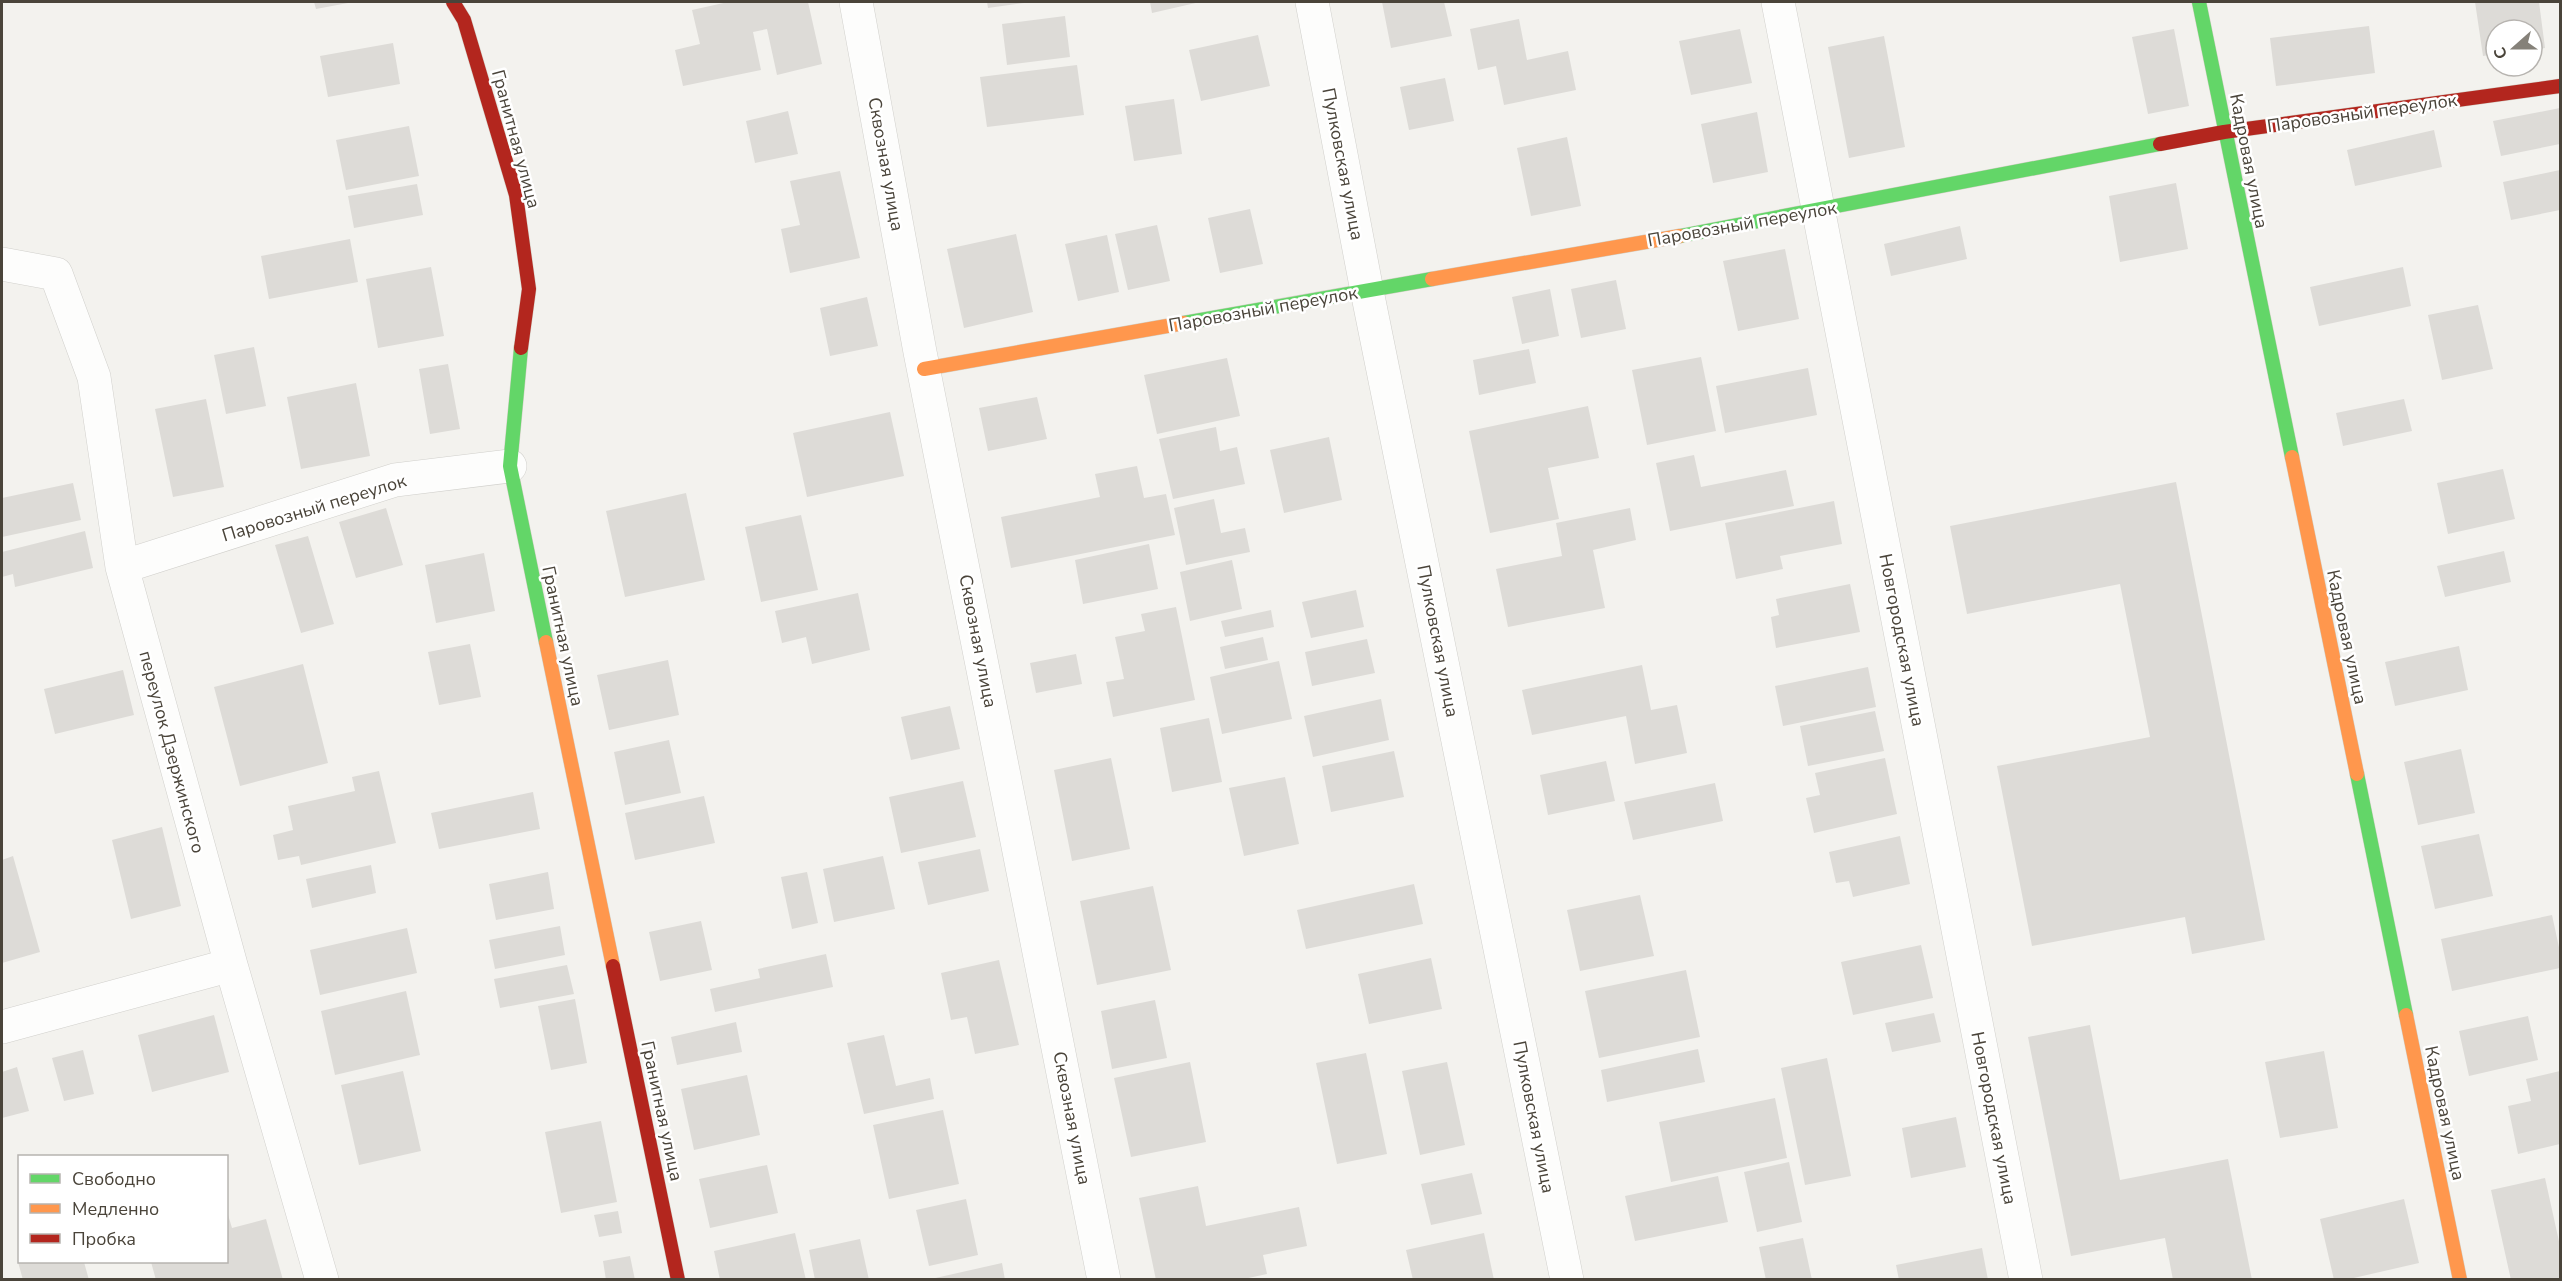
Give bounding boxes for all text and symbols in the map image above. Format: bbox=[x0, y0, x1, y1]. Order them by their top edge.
north arrow bbox=[2484, 18, 2544, 78]
text: С bbox=[2489, 44, 2513, 62]
street label: Гранитная улица bbox=[486, 67, 546, 211]
street label: Пулковская улица bbox=[1316, 86, 1370, 242]
street label: Паровозный переулок bbox=[2266, 88, 2459, 138]
street label: Кадровая улица bbox=[2224, 92, 2274, 230]
street label: Сквозная улица bbox=[862, 95, 910, 233]
street label: Паровозный переулок bbox=[1646, 195, 1839, 252]
street label: Паровозный переулок bbox=[1167, 280, 1360, 337]
street label: Паровозный переулок bbox=[219, 468, 410, 547]
street label: Новгородская улица bbox=[1873, 552, 1931, 728]
street label: Пулковская улица bbox=[1411, 563, 1465, 719]
street label: Гранитная улица bbox=[536, 564, 590, 708]
street label: Кадровая улица bbox=[2321, 568, 2373, 706]
street label: Сквозная улица bbox=[953, 572, 1003, 710]
street label: переулок Дзержинского bbox=[133, 648, 211, 856]
street label: Новгородская улица bbox=[1965, 1030, 2023, 1206]
street label: Гранитная улица bbox=[635, 1039, 689, 1183]
street label: Пулковская улица bbox=[1507, 1039, 1561, 1195]
street label: Кадровая улица bbox=[2419, 1044, 2471, 1182]
street label: Сквозная улица bbox=[1047, 1049, 1097, 1187]
legend bbox=[18, 1155, 228, 1263]
text: Свободно bbox=[72, 1167, 156, 1191]
text: Медленно bbox=[72, 1197, 159, 1221]
text: Пробка bbox=[72, 1227, 136, 1251]

